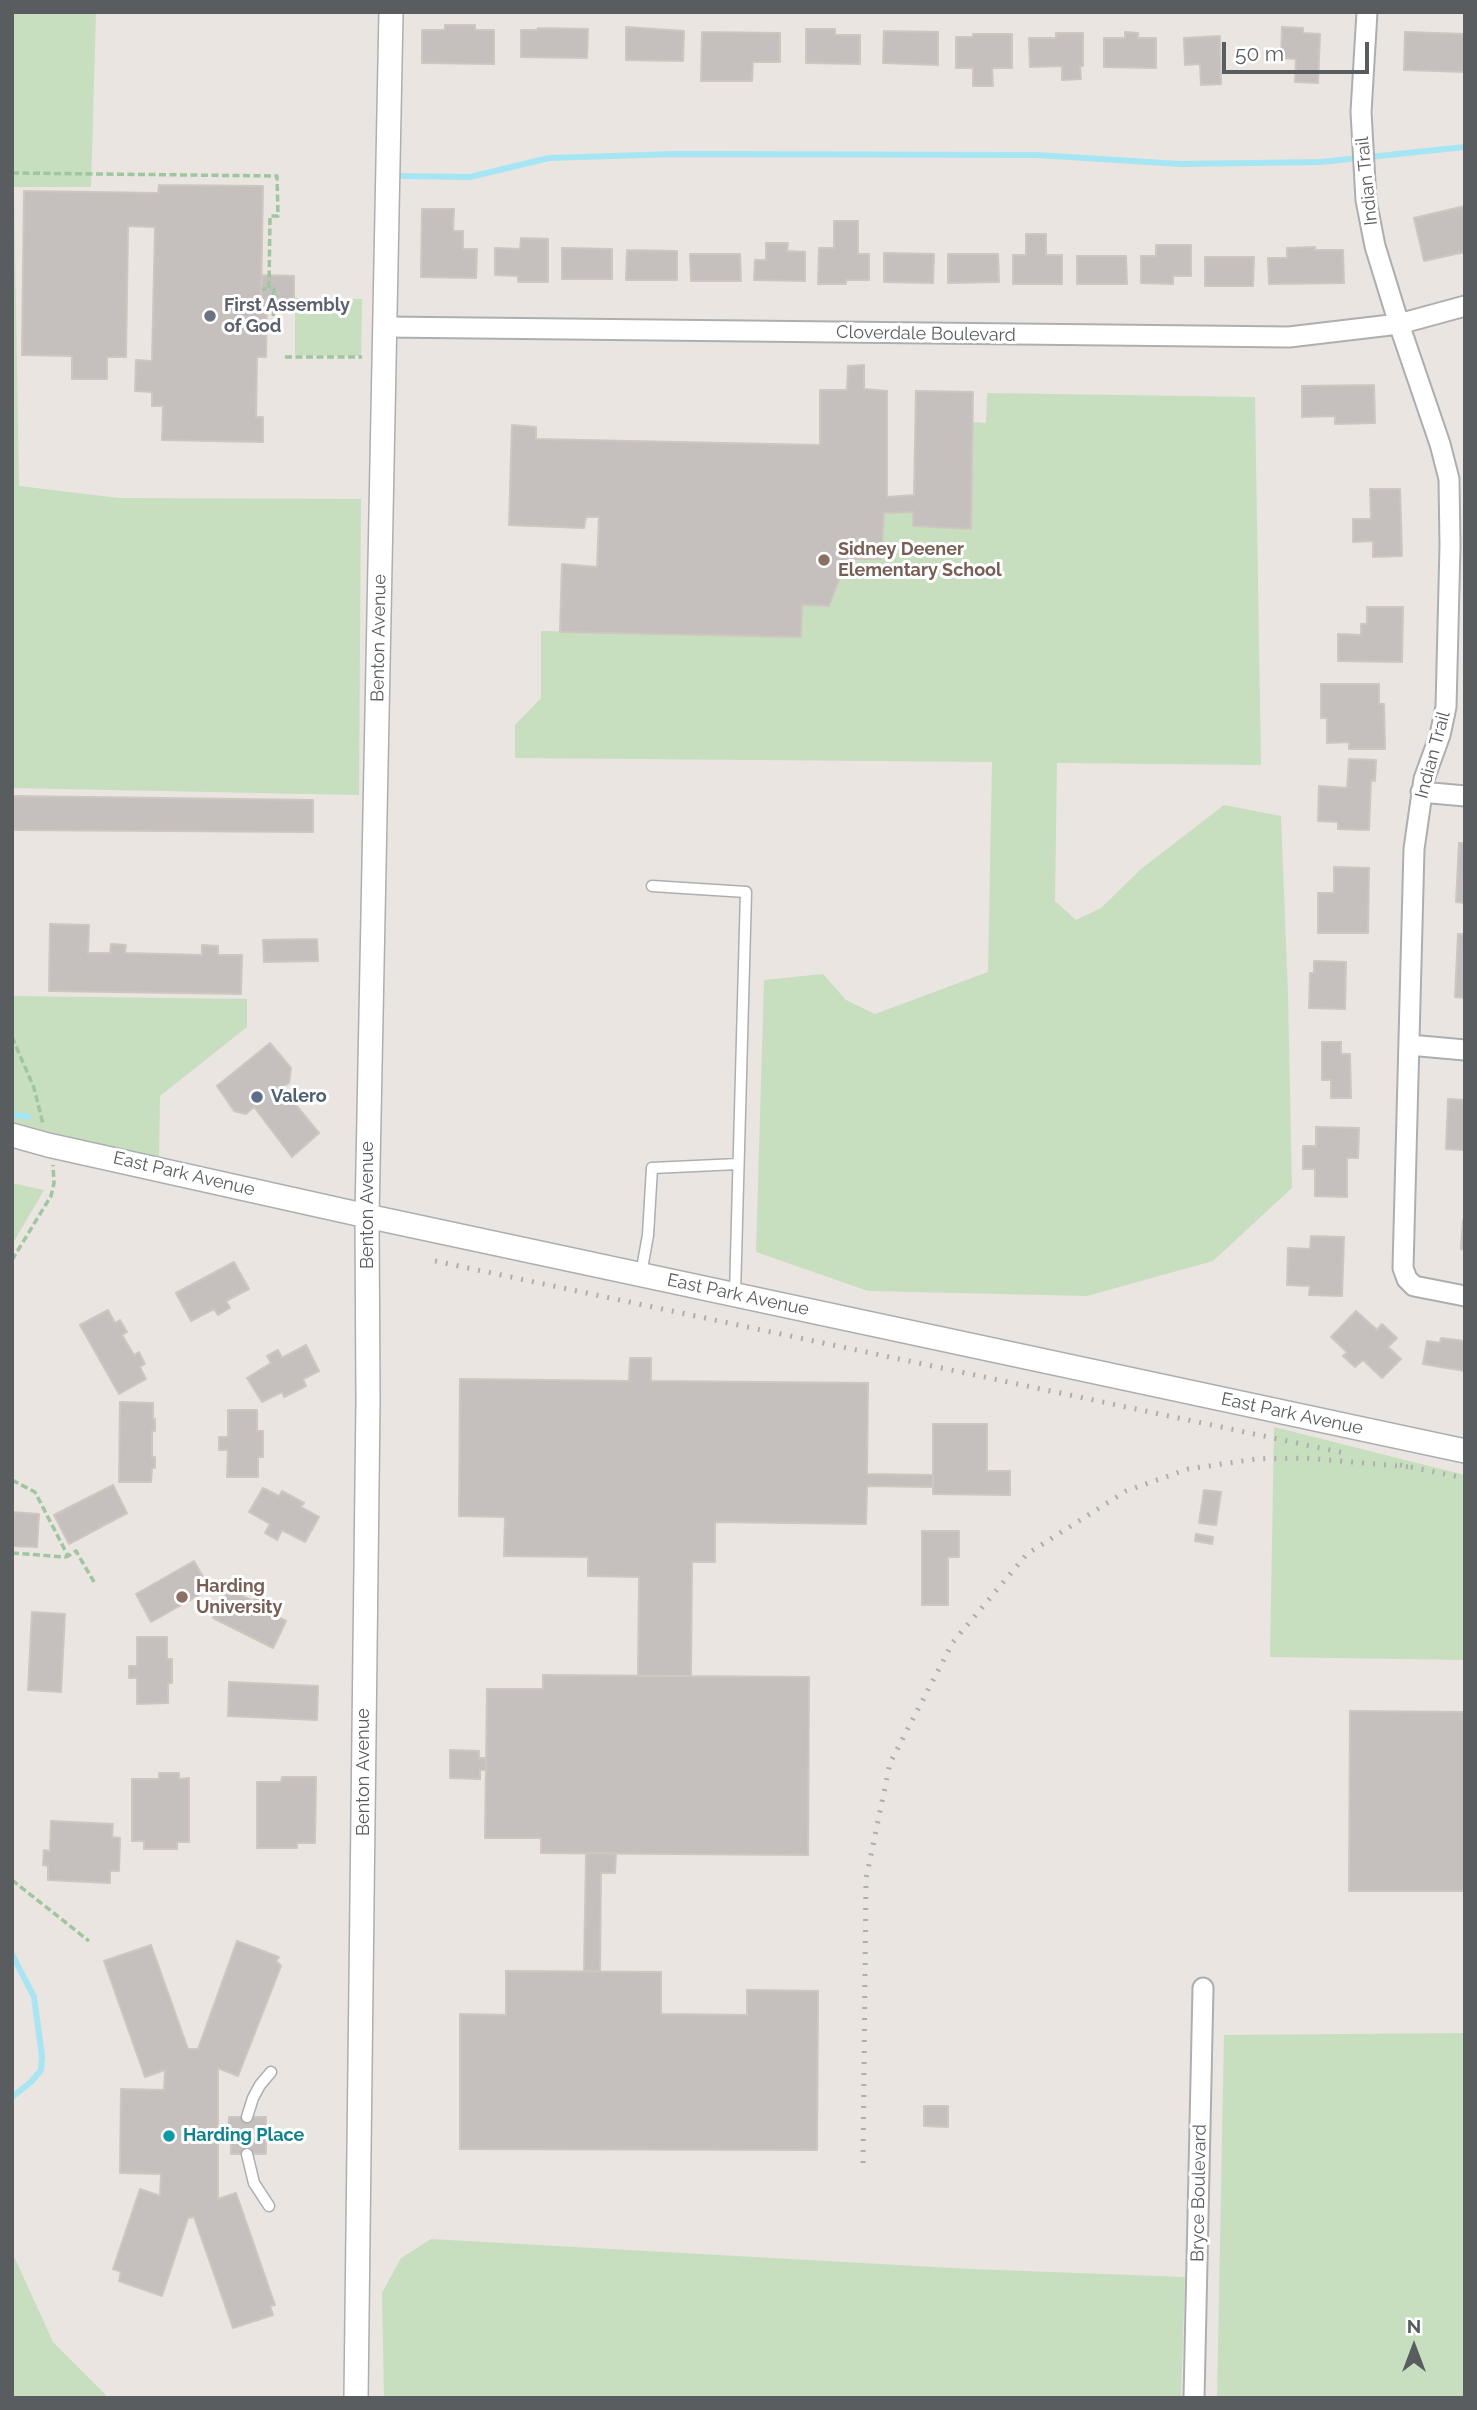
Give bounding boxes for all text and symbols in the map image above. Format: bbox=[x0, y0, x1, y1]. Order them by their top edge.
scale bar bbox=[1225, 28, 1372, 72]
text: 50 m bbox=[1235, 41, 1284, 66]
street label: Indian Trail bbox=[1352, 135, 1382, 227]
place label: First Assembly of God bbox=[224, 295, 350, 338]
marker: First Assembly of God bbox=[202, 308, 218, 324]
street label: Cloverdale Boulevard bbox=[836, 322, 1016, 346]
place label: Sidney Deener Elementary School bbox=[838, 539, 1002, 582]
marker: Sidney Deener Elementary School bbox=[816, 552, 832, 568]
street label: Benton Avenue bbox=[367, 574, 391, 702]
street label: Indian Trail bbox=[1411, 709, 1455, 801]
place label: Valero bbox=[271, 1086, 327, 1108]
marker: Valero bbox=[249, 1089, 265, 1105]
street label: Benton Avenue bbox=[357, 1141, 379, 1269]
street label: East Park Avenue bbox=[111, 1147, 257, 1201]
street label: East Park Avenue bbox=[665, 1269, 811, 1321]
street label: East Park Avenue bbox=[1219, 1388, 1365, 1440]
place label: Harding University bbox=[196, 1576, 282, 1618]
marker: Harding University bbox=[174, 1589, 190, 1605]
street label: Benton Avenue bbox=[353, 1708, 375, 1836]
street label: Bryce Boulevard bbox=[1187, 2124, 1211, 2262]
place label: Harding Place bbox=[183, 2125, 304, 2147]
marker: Harding Place bbox=[161, 2128, 177, 2144]
north arrow bbox=[1379, 2312, 1449, 2382]
text: N bbox=[1407, 2315, 1421, 2337]

